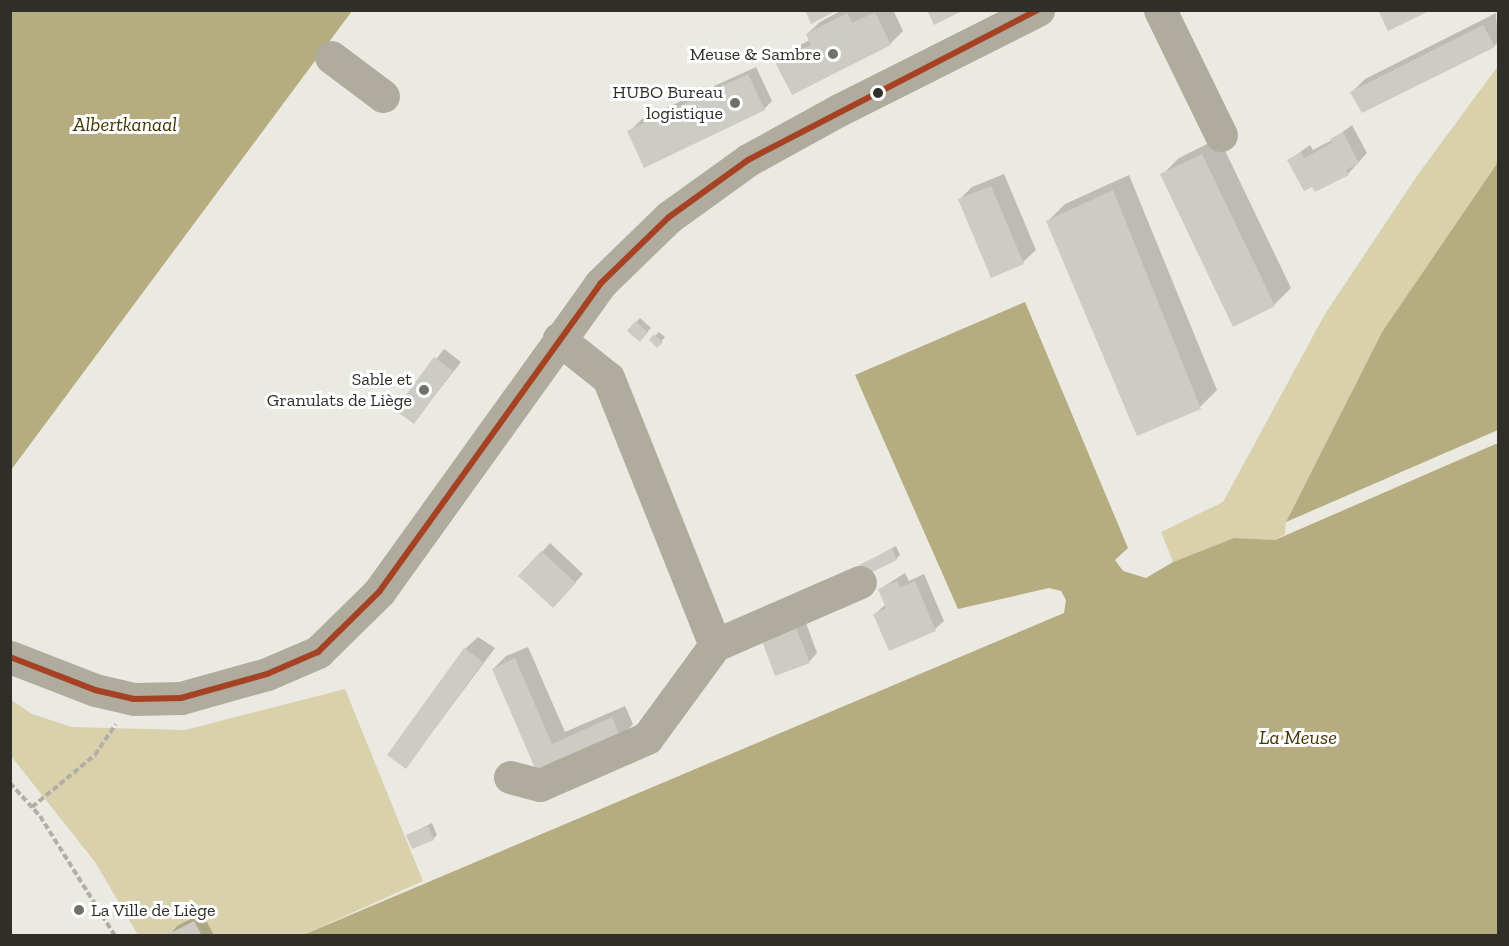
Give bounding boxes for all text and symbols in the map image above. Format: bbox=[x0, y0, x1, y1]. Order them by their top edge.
place label: Meuse & Sambre bbox=[690, 43, 821, 65]
marker: Meuse & Sambre bbox=[826, 47, 840, 61]
place label: HUBO Bureau logistique bbox=[613, 82, 723, 124]
unlabelled marker bbox=[872, 87, 884, 99]
marker: HUBO Bureau logistique bbox=[728, 96, 742, 110]
water label: Albertkanaal bbox=[73, 112, 177, 136]
place label: Sable et Granulats de Liège bbox=[267, 369, 412, 412]
marker: Sable et Granulats de Liège bbox=[417, 383, 431, 397]
water label: La Meuse bbox=[1259, 725, 1337, 749]
place label: La Ville de Liège bbox=[91, 899, 216, 921]
marker: La Ville de Liège bbox=[72, 903, 86, 917]

